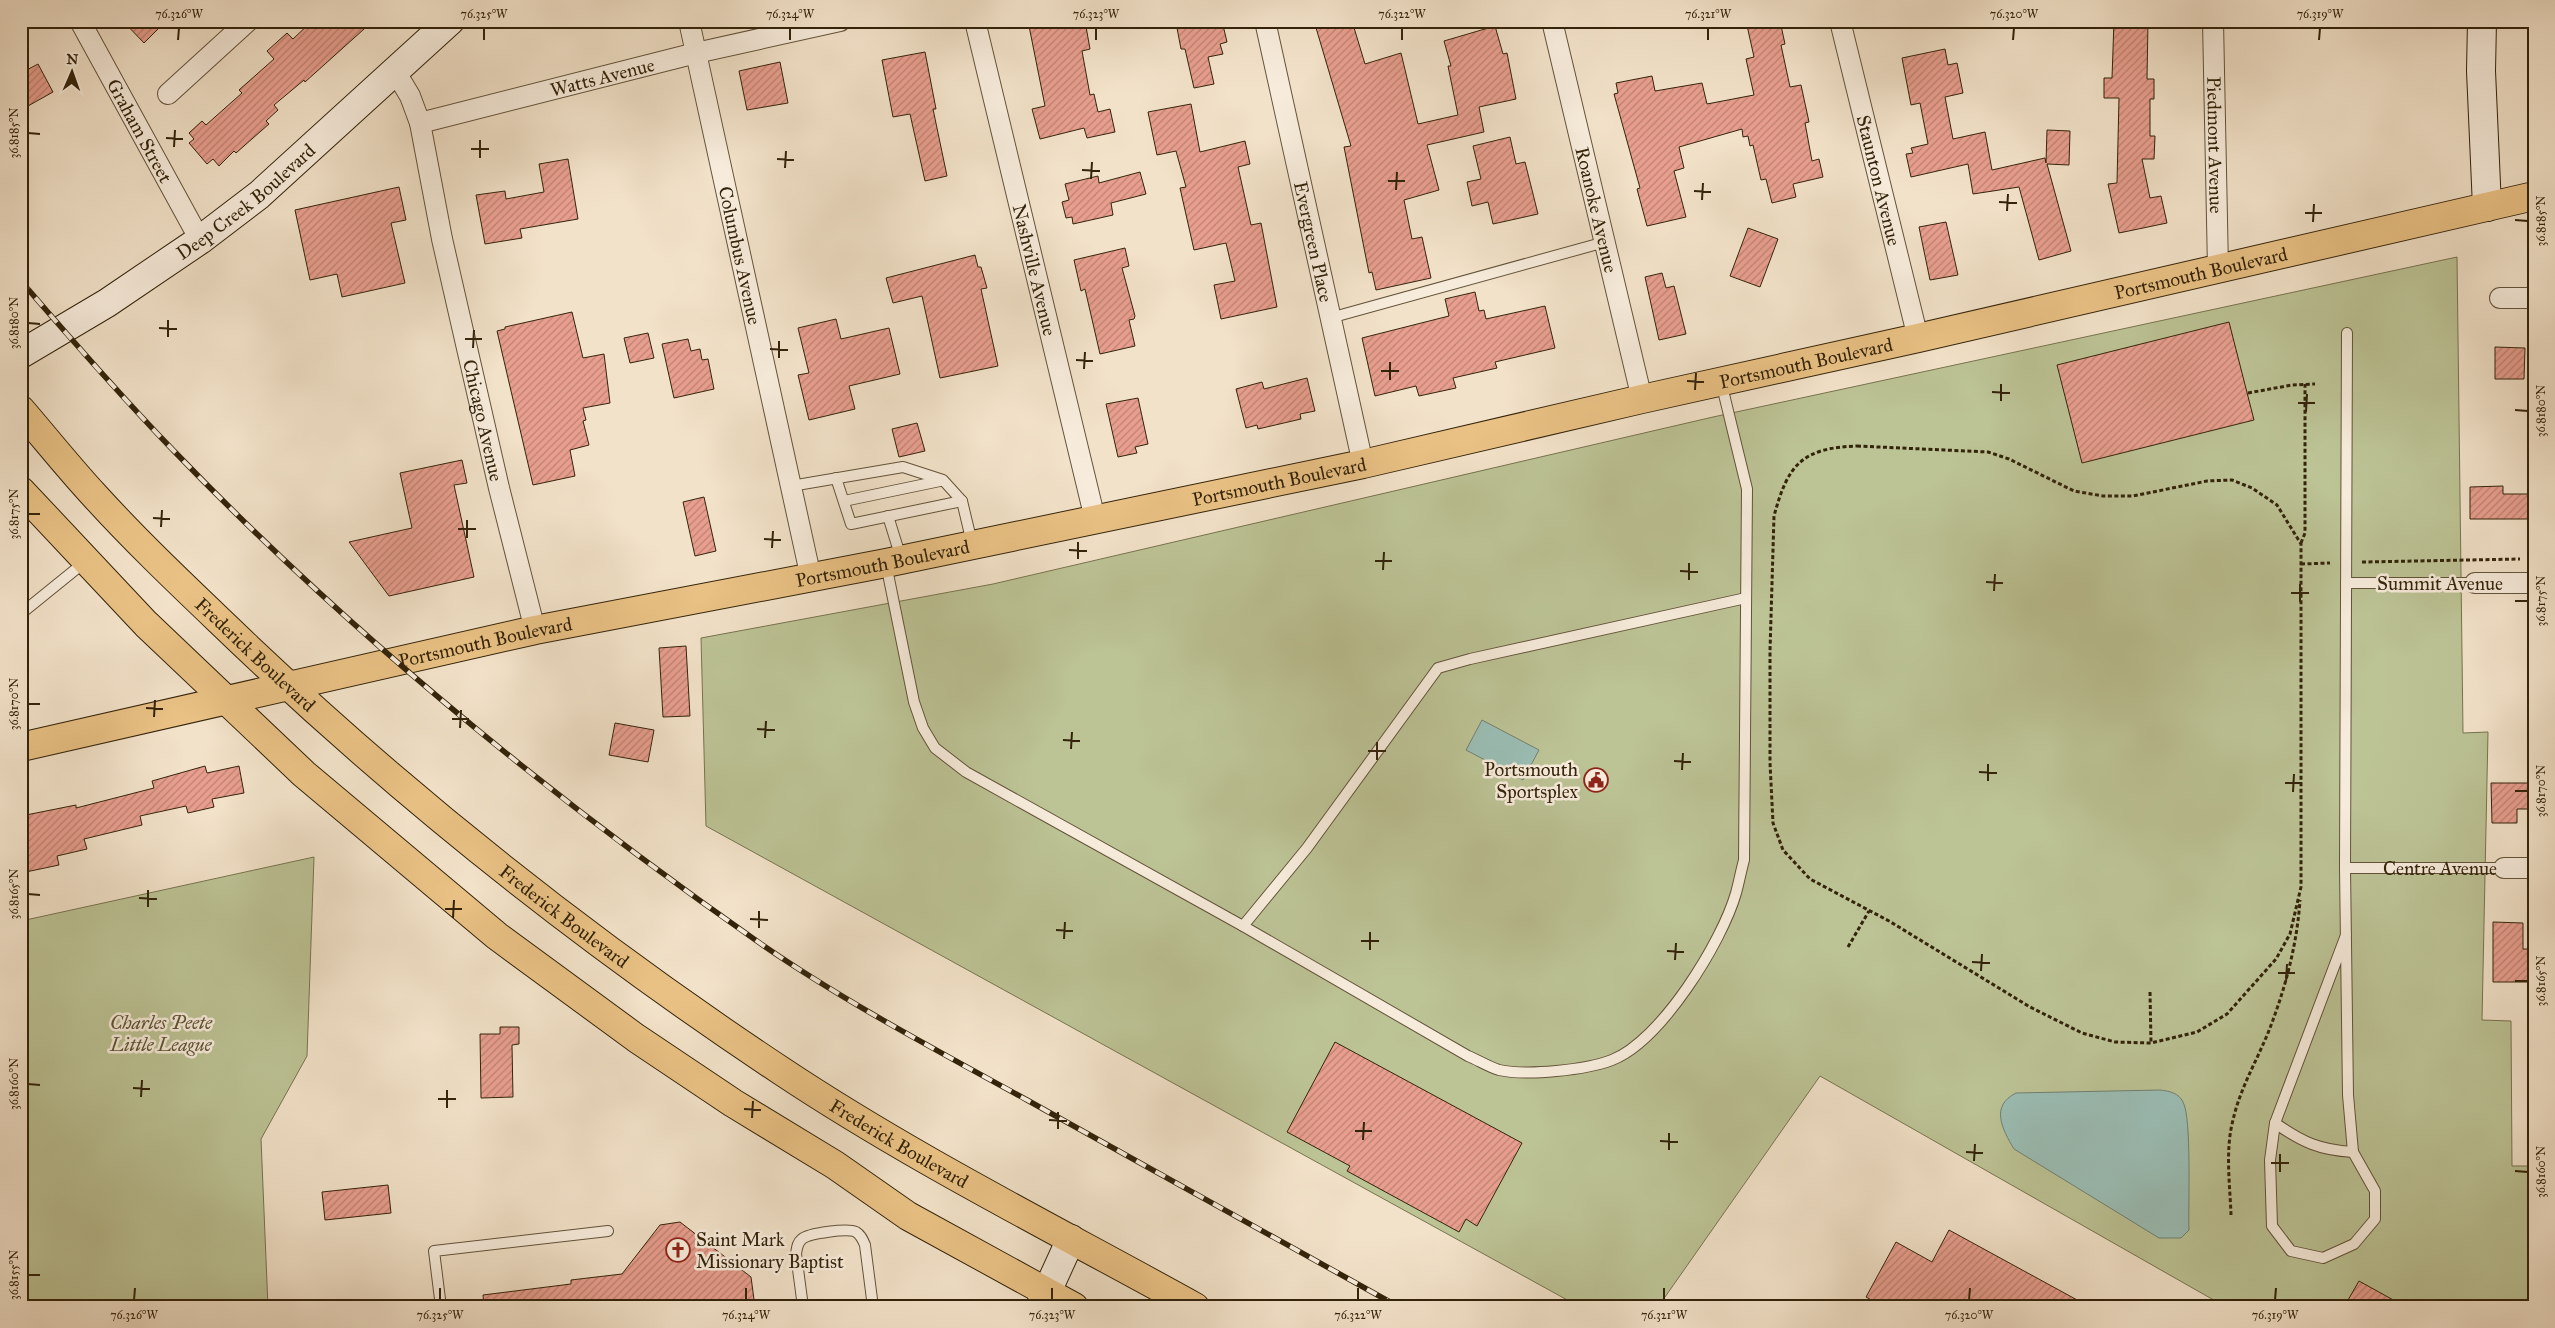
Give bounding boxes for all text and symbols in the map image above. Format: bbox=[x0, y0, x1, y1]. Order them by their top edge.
text: 76.326°W bbox=[155, 7, 203, 21]
text: 76.325°W bbox=[461, 7, 508, 21]
text: 76.324°W bbox=[766, 7, 815, 21]
text: 76.323°W bbox=[1073, 7, 1120, 21]
text: 76.322°W bbox=[1378, 7, 1426, 21]
text: 76.321°W bbox=[1685, 7, 1732, 21]
text: 76.320°W bbox=[1990, 7, 2039, 21]
text: 76.319°W bbox=[2297, 7, 2344, 21]
north arrow bbox=[48, 48, 98, 98]
text: N bbox=[66, 51, 79, 68]
street label: Watts Avenue bbox=[548, 52, 657, 101]
street label: Graham Street bbox=[102, 75, 178, 187]
street label: Piedmont Avenue bbox=[2203, 76, 2228, 214]
text: 36.8185°N bbox=[7, 107, 21, 159]
street label: Staunton Avenue bbox=[1852, 112, 1906, 248]
street label: Deep Creek Boulevard bbox=[172, 138, 320, 264]
street label: Roanoke Avenue bbox=[1571, 144, 1623, 275]
street label: Evergreen Place bbox=[1289, 179, 1338, 304]
street label: Columbus Avenue bbox=[714, 184, 767, 327]
text: 36.8185°N bbox=[2534, 195, 2548, 247]
street label: Nashville Avenue bbox=[1008, 202, 1062, 338]
street label: Portsmouth Boulevard bbox=[2112, 242, 2290, 304]
text: 36.8180°N bbox=[7, 297, 21, 349]
street label: Portsmouth Boulevard bbox=[1717, 332, 1895, 393]
street label: Chicago Avenue bbox=[458, 357, 509, 484]
text: 36.8180°N bbox=[2534, 385, 2548, 437]
street label: Portsmouth Boulevard bbox=[1190, 452, 1369, 511]
text: 36.8175°N bbox=[7, 488, 21, 540]
street label: Portsmouth Boulevard bbox=[793, 534, 972, 592]
street label: Summit Avenue bbox=[2377, 572, 2503, 595]
text: 36.8175°N bbox=[2534, 575, 2548, 627]
street label: Frederick Boulevard bbox=[191, 592, 321, 717]
street label: Portsmouth Boulevard bbox=[396, 612, 574, 672]
text: 36.8170°N bbox=[7, 678, 21, 730]
place label: Portsmouth Sportsplex bbox=[1484, 758, 1579, 803]
text: 36.8170°N bbox=[2534, 765, 2548, 817]
public building icon: Portsmouth Sportsplex bbox=[1583, 767, 1609, 793]
street label: Centre Avenue bbox=[2383, 857, 2497, 880]
street label: Frederick Boulevard bbox=[495, 859, 634, 973]
text: 36.8165°N bbox=[7, 869, 21, 919]
text: 36.8165°N bbox=[2534, 956, 2548, 1006]
park label: Charles Peete Little League bbox=[109, 1011, 213, 1056]
text: 36.8160°N bbox=[7, 1058, 21, 1110]
street label: Frederick Boulevard bbox=[826, 1094, 973, 1193]
text: 36.8160°N bbox=[2534, 1146, 2548, 1198]
place label: Saint Mark Missionary Baptist bbox=[696, 1228, 844, 1273]
church icon: Saint Mark Missionary Baptist bbox=[665, 1237, 691, 1263]
text: 36.8155°N bbox=[7, 1250, 21, 1300]
text: 76.326°W bbox=[110, 1308, 158, 1322]
text: 76.325°W bbox=[417, 1308, 464, 1322]
text: 76.324°W bbox=[722, 1308, 771, 1322]
text: 76.323°W bbox=[1029, 1308, 1076, 1322]
text: 76.322°W bbox=[1334, 1308, 1382, 1322]
text: 76.321°W bbox=[1641, 1308, 1688, 1322]
text: 76.320°W bbox=[1945, 1308, 1994, 1322]
text: 76.319°W bbox=[2252, 1308, 2299, 1322]

